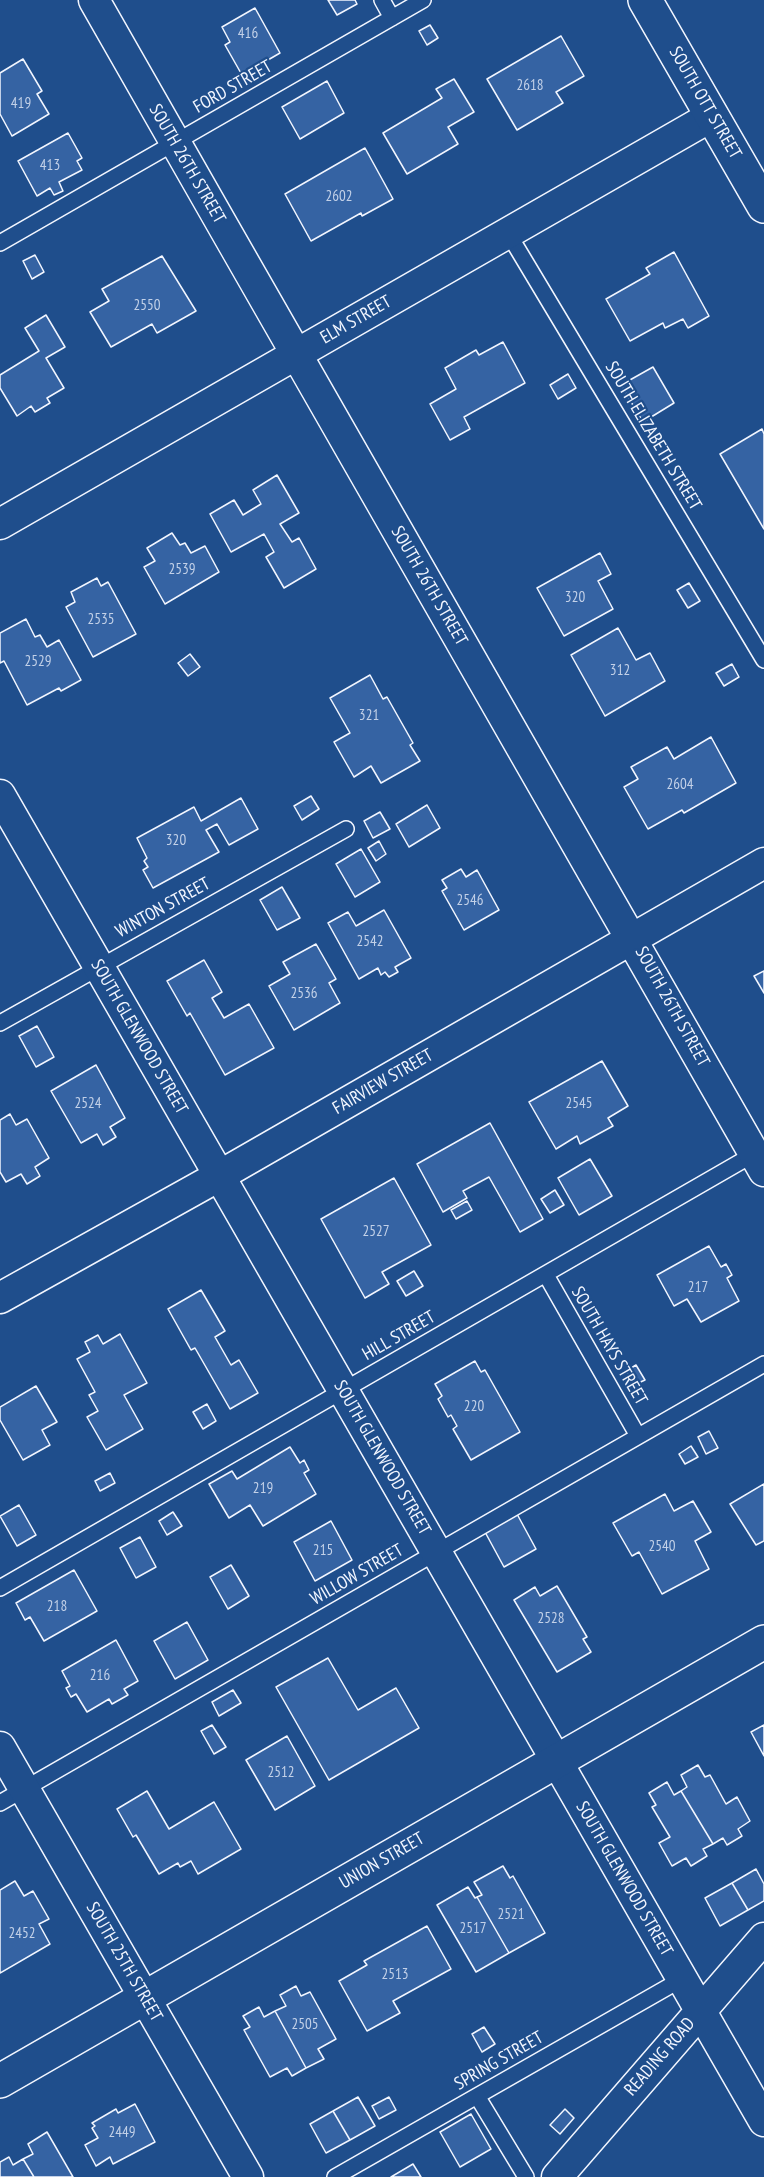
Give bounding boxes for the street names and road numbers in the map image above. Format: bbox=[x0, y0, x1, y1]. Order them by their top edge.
street label: SOUTH OTT STREET bbox=[664, 43, 746, 163]
street label: FORD STREET bbox=[190, 56, 276, 118]
street label: SOUTH 26TH STREET bbox=[144, 101, 230, 227]
street label: ELM STREET bbox=[317, 291, 395, 349]
street label: SOUTH ELIZABETH STREET bbox=[600, 358, 706, 514]
street label: SOUTH 26TH STREET bbox=[386, 523, 472, 649]
street label: WINTON STREET bbox=[112, 873, 214, 943]
street label: SOUTH 26TH STREET bbox=[630, 943, 714, 1071]
street label: SOUTH GLENWOOD STREET bbox=[86, 956, 192, 1118]
street label: FAIRVIEW STREET bbox=[329, 1045, 437, 1119]
street label: SOUTH HAYS STREET bbox=[566, 1283, 652, 1409]
street label: HILL STREET bbox=[359, 1307, 439, 1365]
street label: SOUTH GLENWOOD STREET bbox=[329, 1377, 435, 1539]
street label: WILLOW STREET bbox=[307, 1540, 407, 1610]
street label: SOUTH GLENWOOD STREET bbox=[571, 1798, 677, 1960]
street label: UNION STREET bbox=[336, 1828, 428, 1894]
street label: SOUTH 25TH STREET bbox=[81, 1899, 167, 2025]
street label: READING ROAD bbox=[620, 2014, 700, 2100]
street label: SPRING STREET bbox=[451, 2027, 547, 2095]

